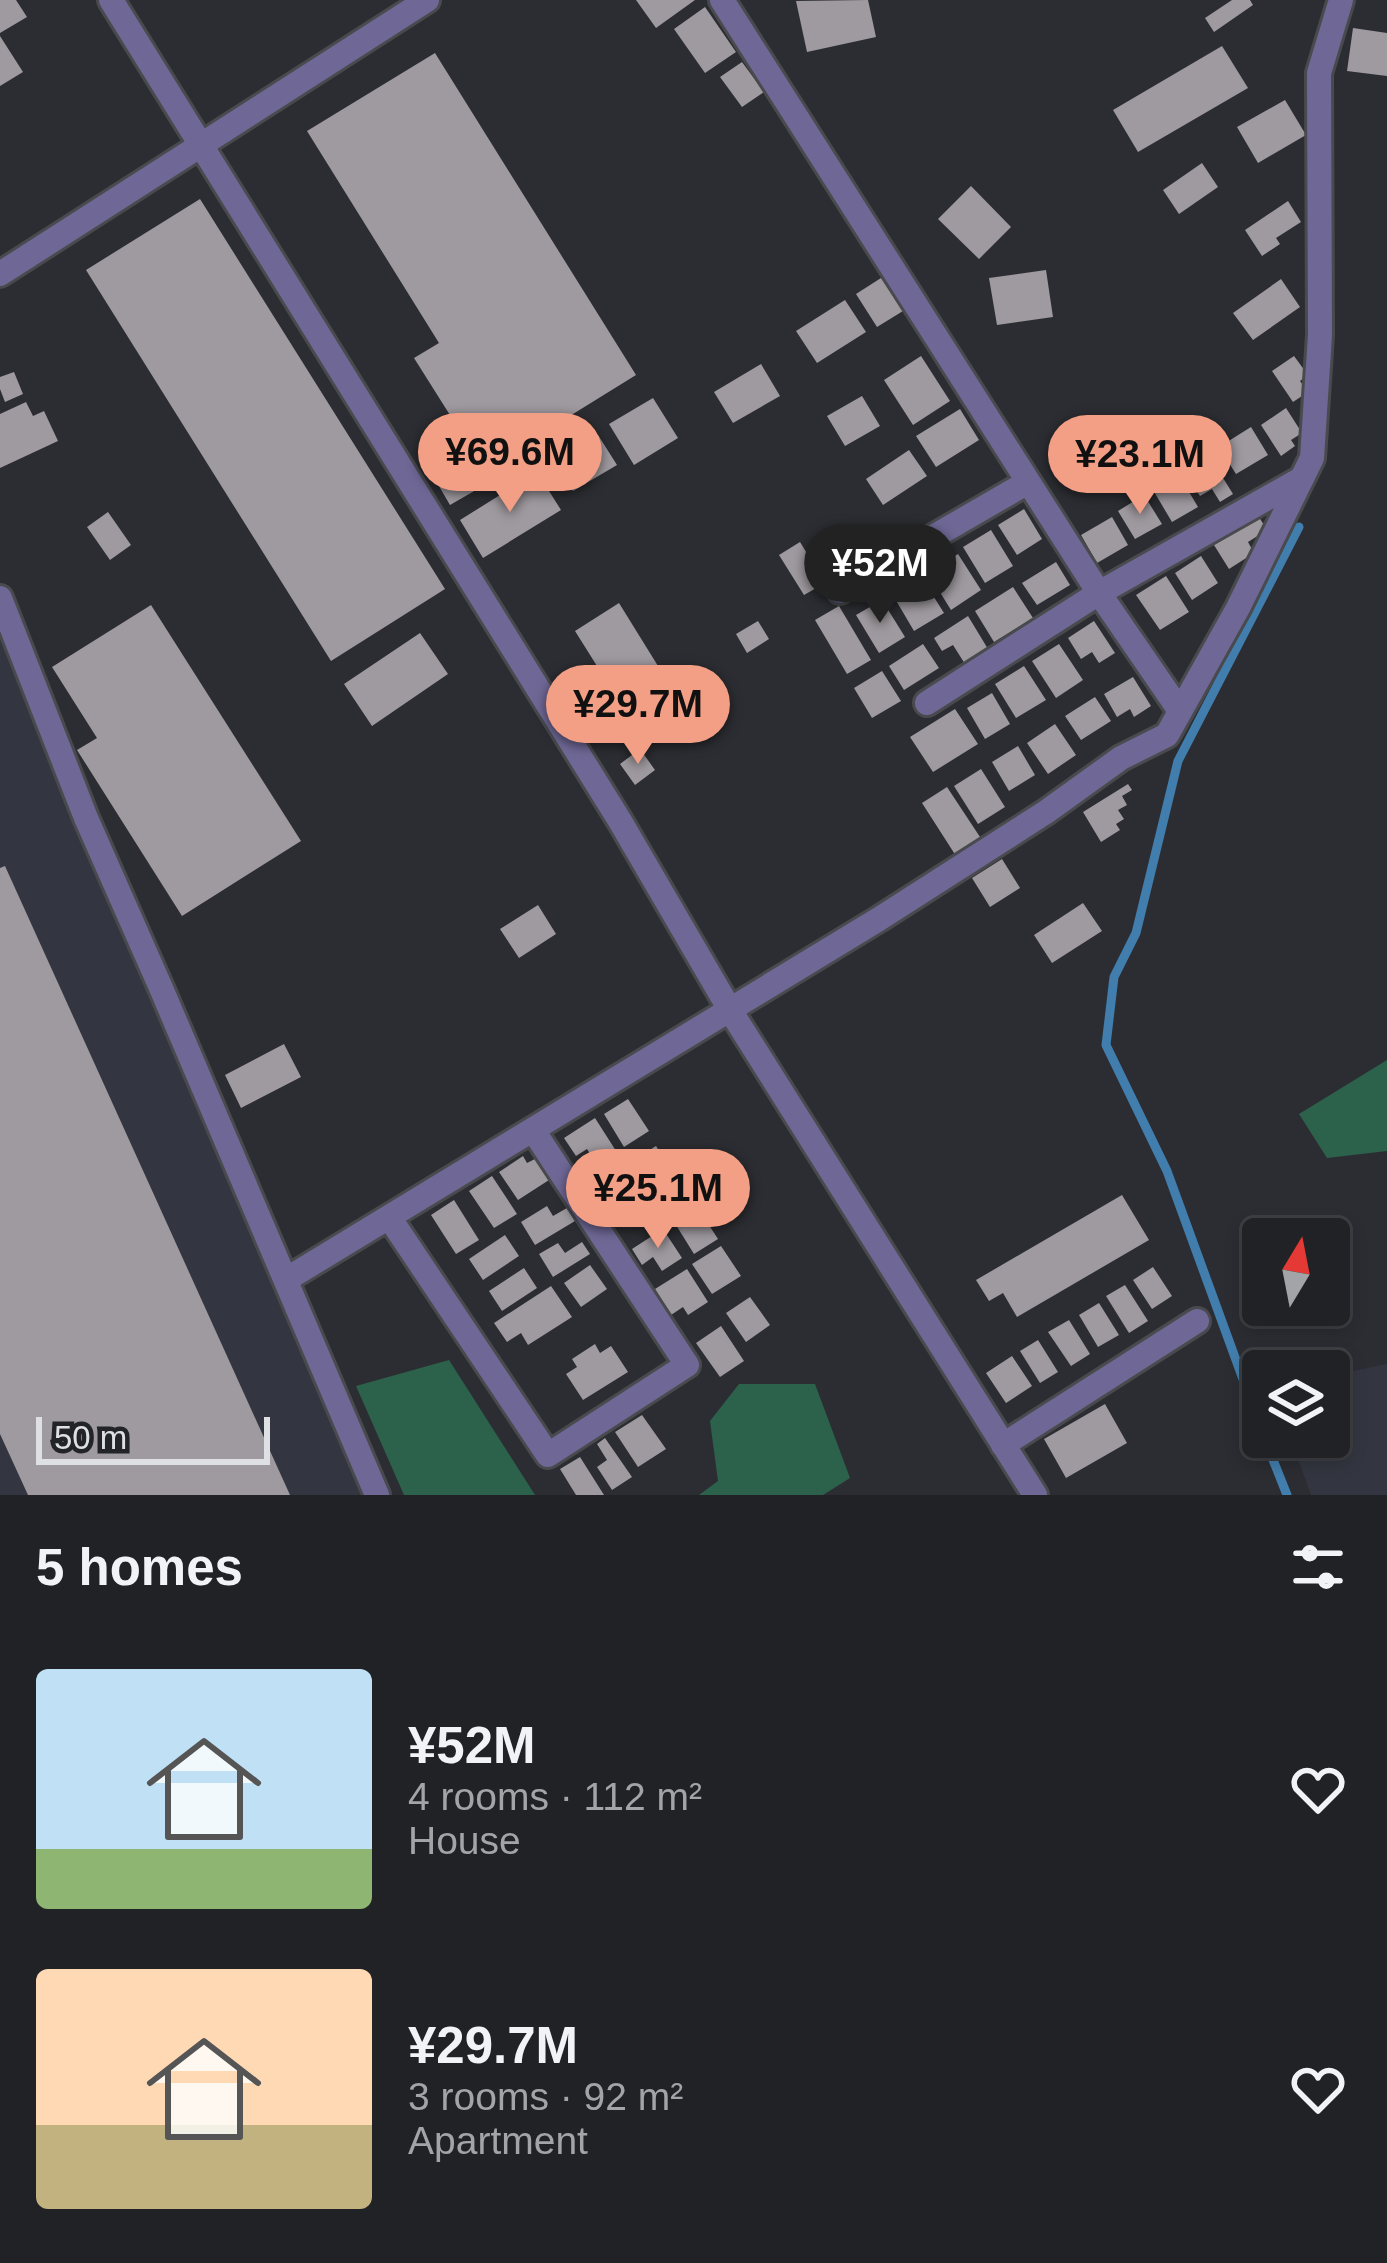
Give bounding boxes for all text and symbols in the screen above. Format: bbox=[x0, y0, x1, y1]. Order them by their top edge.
pin: ¥69.6M bbox=[412, 413, 608, 515]
pin: ¥23.1M bbox=[1042, 415, 1238, 517]
text: ¥69.6M bbox=[445, 430, 575, 473]
text: ¥23.1M bbox=[1075, 432, 1205, 475]
pin: ¥52M bbox=[809, 524, 951, 626]
text: ¥52M bbox=[831, 541, 929, 584]
pin: ¥29.7M bbox=[540, 665, 736, 767]
text: ¥29.7M bbox=[573, 682, 703, 725]
pin: ¥25.1M bbox=[560, 1149, 756, 1251]
text: ¥25.1M bbox=[593, 1166, 723, 1209]
north arrow bbox=[1242, 1218, 1350, 1326]
map controls bbox=[1242, 1218, 1350, 1458]
button: layers bbox=[1242, 1350, 1350, 1458]
scale bar bbox=[36, 1411, 270, 1464]
text: 50 m bbox=[54, 1419, 127, 1456]
icon: filters bbox=[1285, 1534, 1351, 1600]
text: 5 homes bbox=[36, 1539, 243, 1596]
icon: home bbox=[132, 1717, 276, 1861]
text: ¥52M bbox=[408, 1717, 536, 1774]
icon: heart bbox=[1285, 1756, 1351, 1822]
text: 4 rooms · 112 m² bbox=[408, 1775, 702, 1818]
text: House bbox=[408, 1819, 521, 1862]
icon: home bbox=[132, 2017, 276, 2161]
text: ¥29.7M bbox=[408, 2017, 578, 2074]
icon: heart bbox=[1285, 2056, 1351, 2122]
text: 3 rooms · 92 m² bbox=[408, 2075, 683, 2118]
text: Apartment bbox=[408, 2119, 588, 2162]

